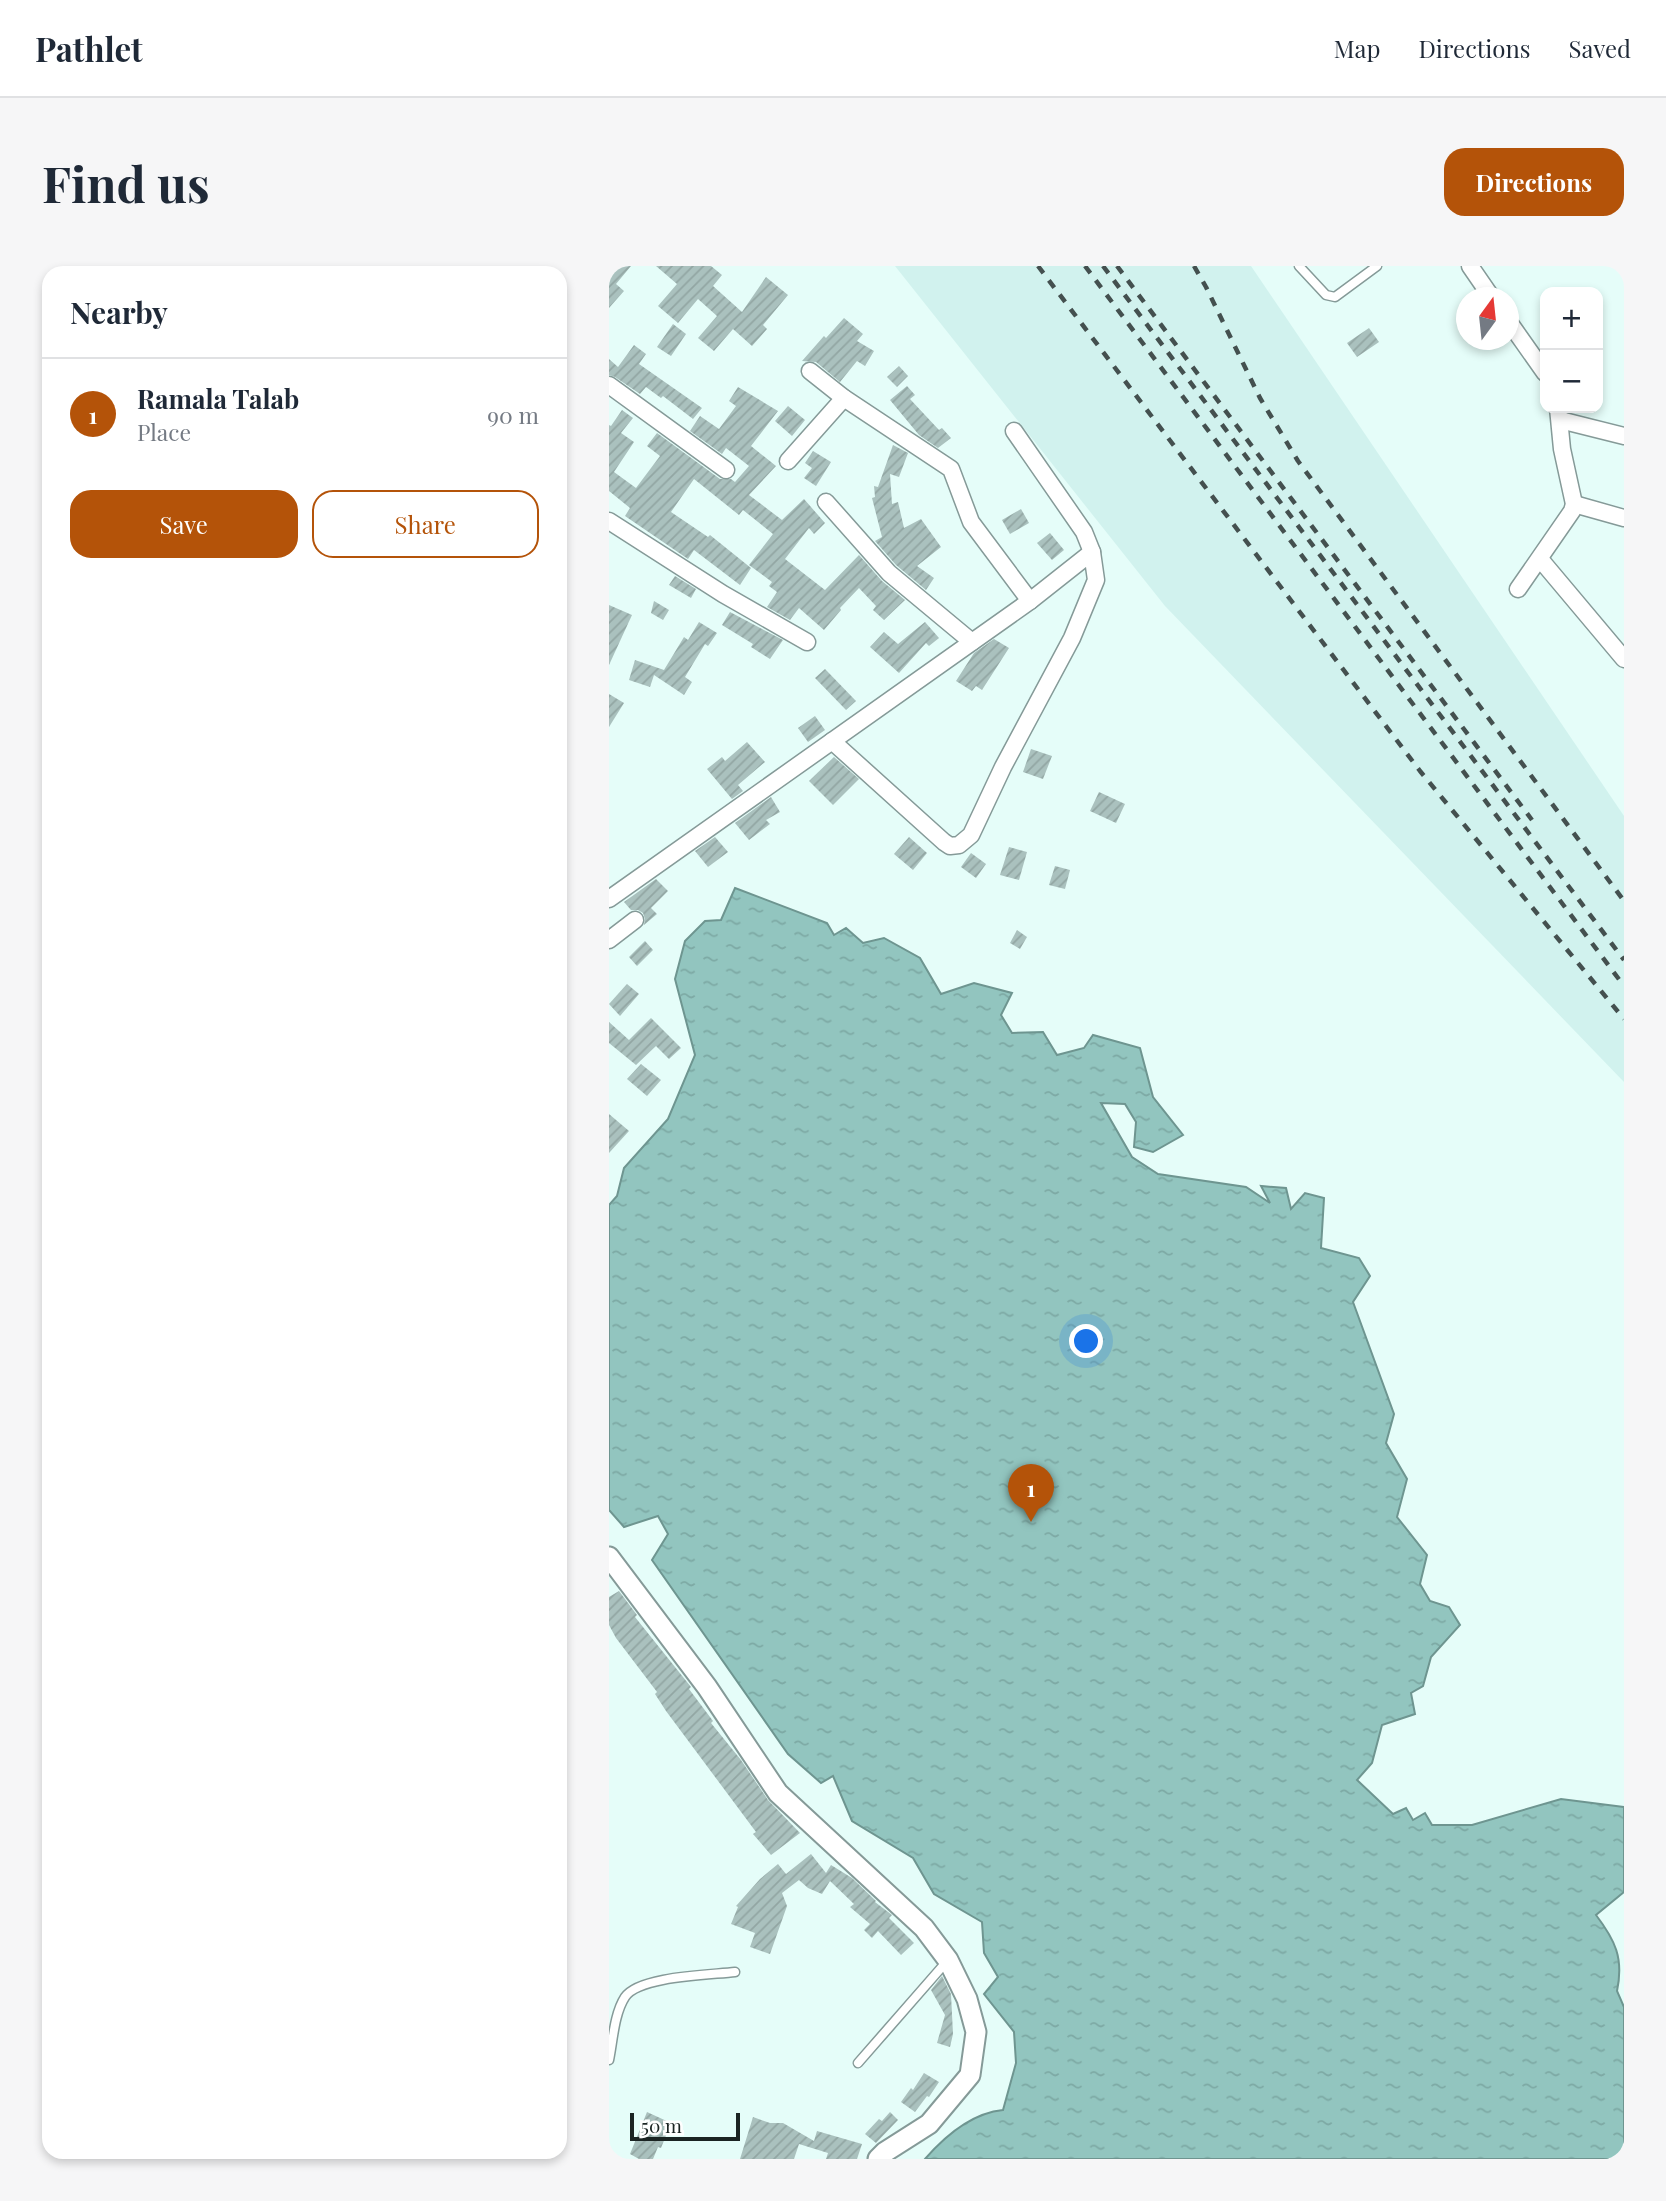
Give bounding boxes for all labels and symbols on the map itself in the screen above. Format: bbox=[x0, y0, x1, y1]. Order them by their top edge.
north arrow bbox=[1456, 287, 1519, 350]
your location bbox=[1069, 1324, 1103, 1358]
pin: 1 bbox=[1008, 1464, 1054, 1522]
scale bar bbox=[630, 2110, 740, 2142]

